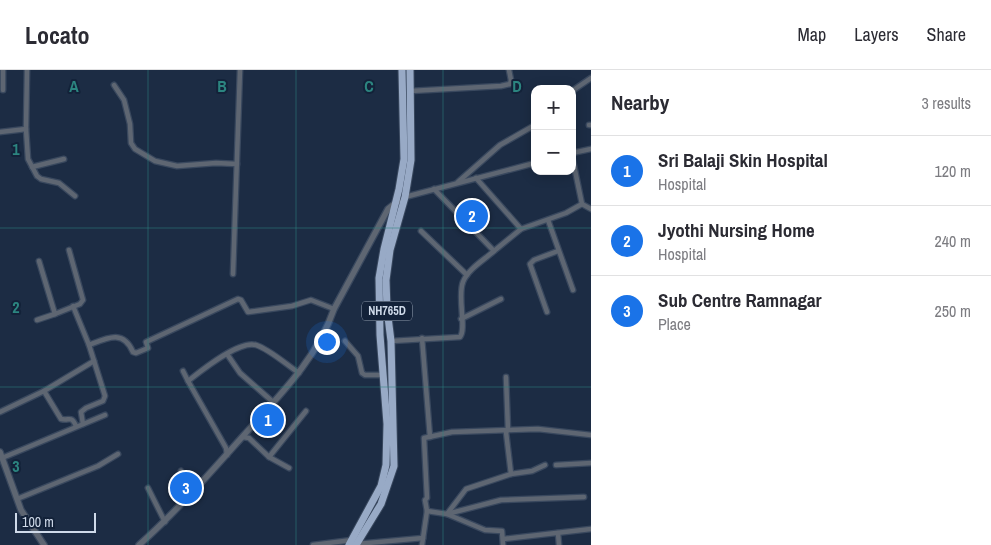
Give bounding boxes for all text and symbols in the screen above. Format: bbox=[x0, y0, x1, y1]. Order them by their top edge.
text: Locato bbox=[25, 19, 90, 51]
text: Map bbox=[798, 22, 826, 47]
text: Layers bbox=[854, 22, 899, 47]
text: Share bbox=[927, 22, 966, 47]
text: A bbox=[69, 75, 79, 97]
text: B bbox=[217, 75, 227, 97]
text: C bbox=[364, 75, 374, 97]
text: D bbox=[512, 75, 522, 97]
map controls bbox=[531, 85, 576, 175]
button: + bbox=[531, 85, 576, 130]
text: Nearby bbox=[611, 88, 669, 117]
text: 3 results bbox=[921, 92, 971, 114]
button: − bbox=[531, 130, 576, 175]
text: 1 bbox=[12, 138, 20, 160]
text: Sri Balaji Skin Hospital bbox=[658, 147, 828, 173]
text: 1 bbox=[623, 160, 631, 182]
text: 120 m bbox=[935, 160, 971, 182]
text: Hospital bbox=[658, 173, 706, 195]
pin: 2 bbox=[456, 197, 488, 235]
text: Jyothi Nursing Home bbox=[658, 217, 815, 243]
text: 2 bbox=[623, 230, 631, 252]
text: 240 m bbox=[935, 230, 971, 252]
text: Hospital bbox=[658, 243, 706, 265]
text: Sub Centre Ramnagar bbox=[658, 287, 822, 313]
text: 2 bbox=[12, 296, 20, 318]
text: 3 bbox=[623, 300, 631, 322]
text: 250 m bbox=[935, 300, 971, 322]
road number: NH765D bbox=[362, 302, 412, 320]
text: Place bbox=[658, 313, 691, 335]
your location bbox=[314, 329, 340, 355]
pin: 1 bbox=[252, 401, 284, 439]
text: 3 bbox=[12, 455, 20, 477]
pin: 3 bbox=[170, 469, 202, 507]
scale bar bbox=[15, 510, 96, 533]
text: 100 m bbox=[22, 513, 54, 531]

